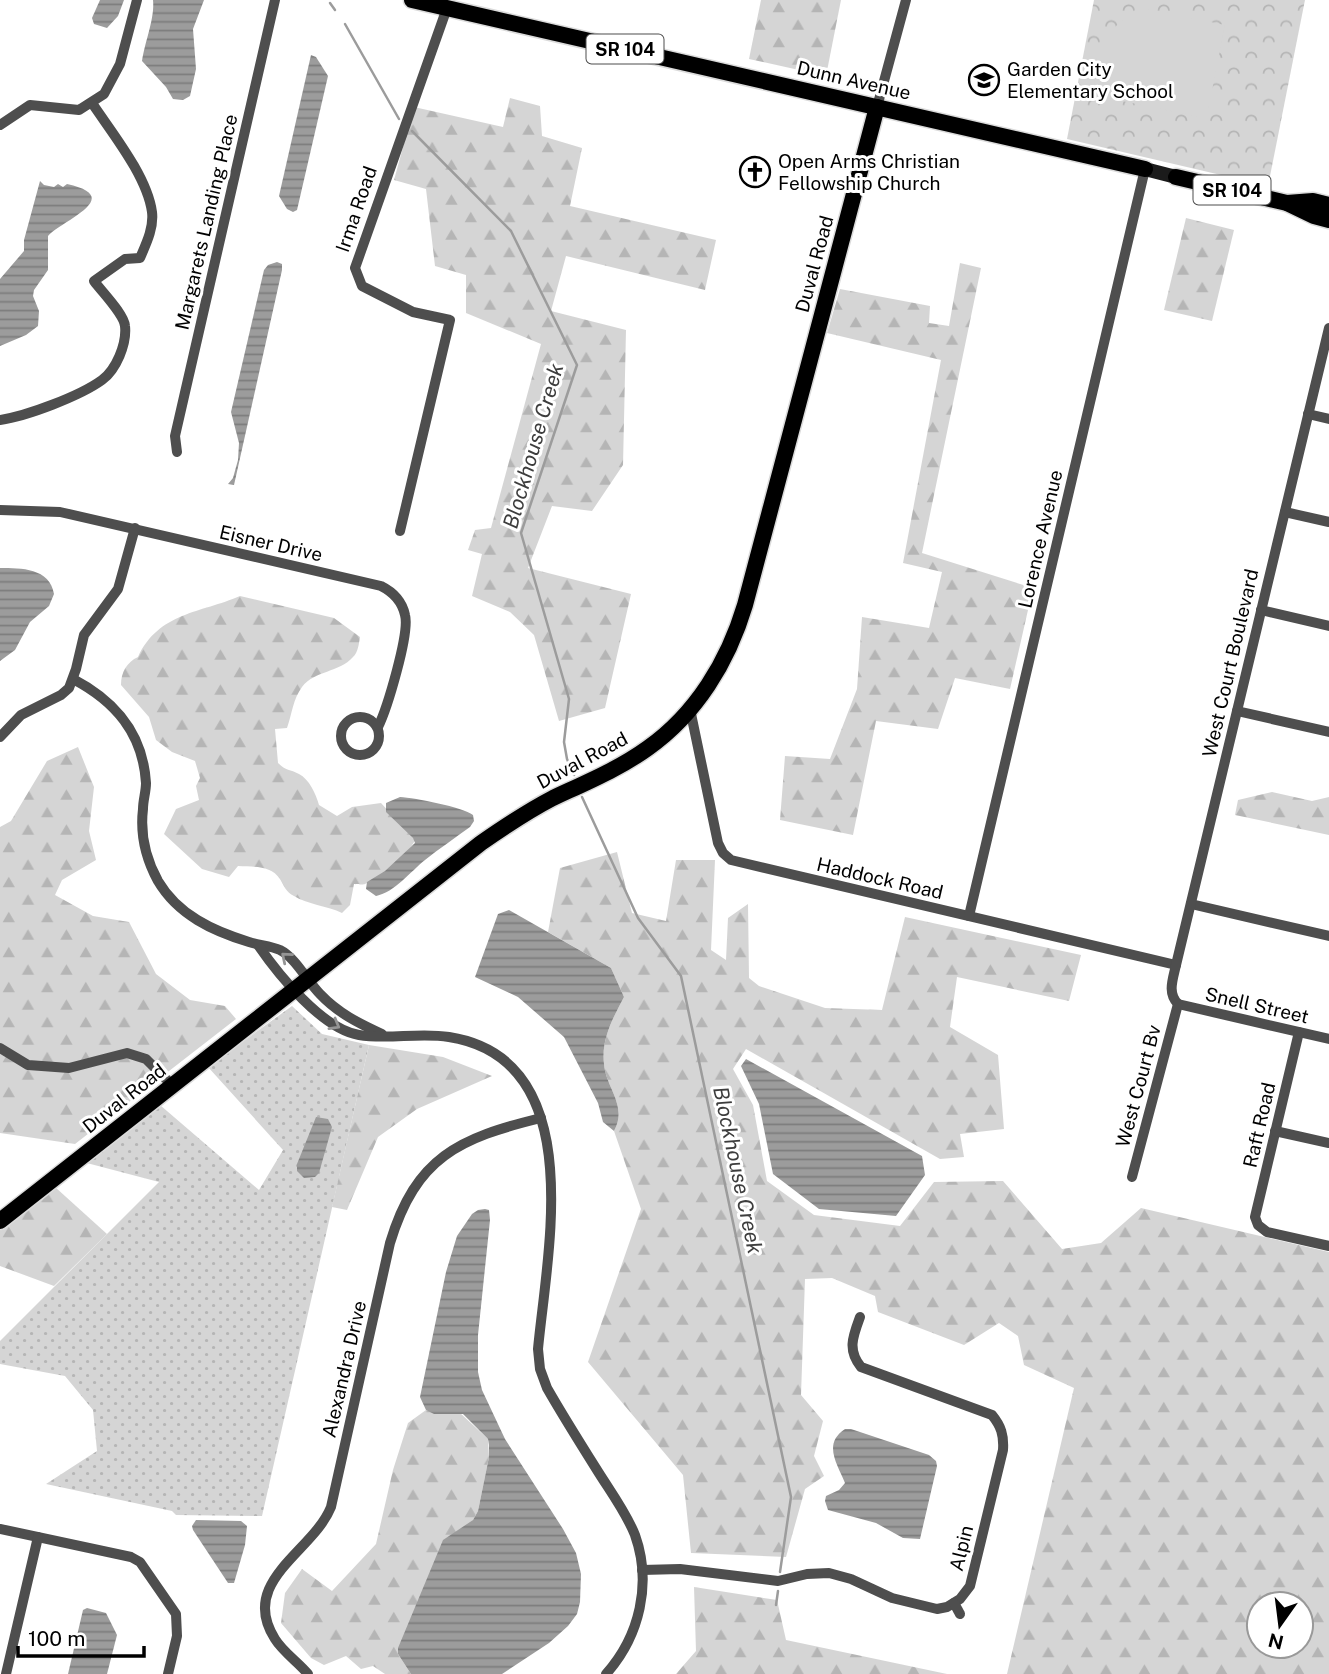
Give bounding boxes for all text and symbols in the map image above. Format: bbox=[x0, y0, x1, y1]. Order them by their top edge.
road number: SR 104 bbox=[586, 34, 664, 64]
street label: Dunn Avenue bbox=[795, 56, 913, 104]
place label: Garden City Elementary School bbox=[1007, 58, 1174, 102]
school or university icon: Garden City Elementary School bbox=[967, 63, 1001, 97]
street label: Margarets Landing Place bbox=[170, 112, 242, 332]
place label: Open Arms Christian Fellowship Church bbox=[778, 150, 960, 194]
church icon: Open Arms Christian Fellowship Church bbox=[738, 155, 772, 189]
street label: Irma Road bbox=[331, 163, 381, 255]
road number: SR 104 bbox=[1194, 176, 1270, 204]
street label: Duval Road bbox=[791, 213, 837, 315]
water label: Blockhouse Creek bbox=[497, 360, 569, 531]
street label: Lorence Avenue bbox=[1013, 468, 1067, 610]
street label: Eisner Drive bbox=[217, 520, 325, 566]
street label: West Court Boulevard bbox=[1198, 567, 1262, 759]
street label: Duval Road bbox=[533, 727, 631, 793]
street label: Haddock Road bbox=[815, 853, 945, 903]
one-way arrow bbox=[281, 953, 294, 965]
street label: Snell Street bbox=[1203, 982, 1311, 1028]
one-way arrow bbox=[327, 1017, 340, 1030]
street label: West Court Bv bbox=[1111, 1022, 1165, 1150]
street label: Duval Road bbox=[78, 1059, 170, 1137]
street label: Raft Road bbox=[1239, 1080, 1279, 1170]
water label: Blockhouse Creek bbox=[708, 1084, 768, 1257]
street label: Alexandra Drive bbox=[318, 1298, 370, 1440]
street label: Alpin bbox=[945, 1523, 977, 1573]
north arrow bbox=[1245, 1590, 1315, 1660]
scale bar bbox=[18, 1614, 144, 1658]
text: 100 m bbox=[28, 1626, 85, 1651]
text: N bbox=[1266, 1629, 1286, 1654]

